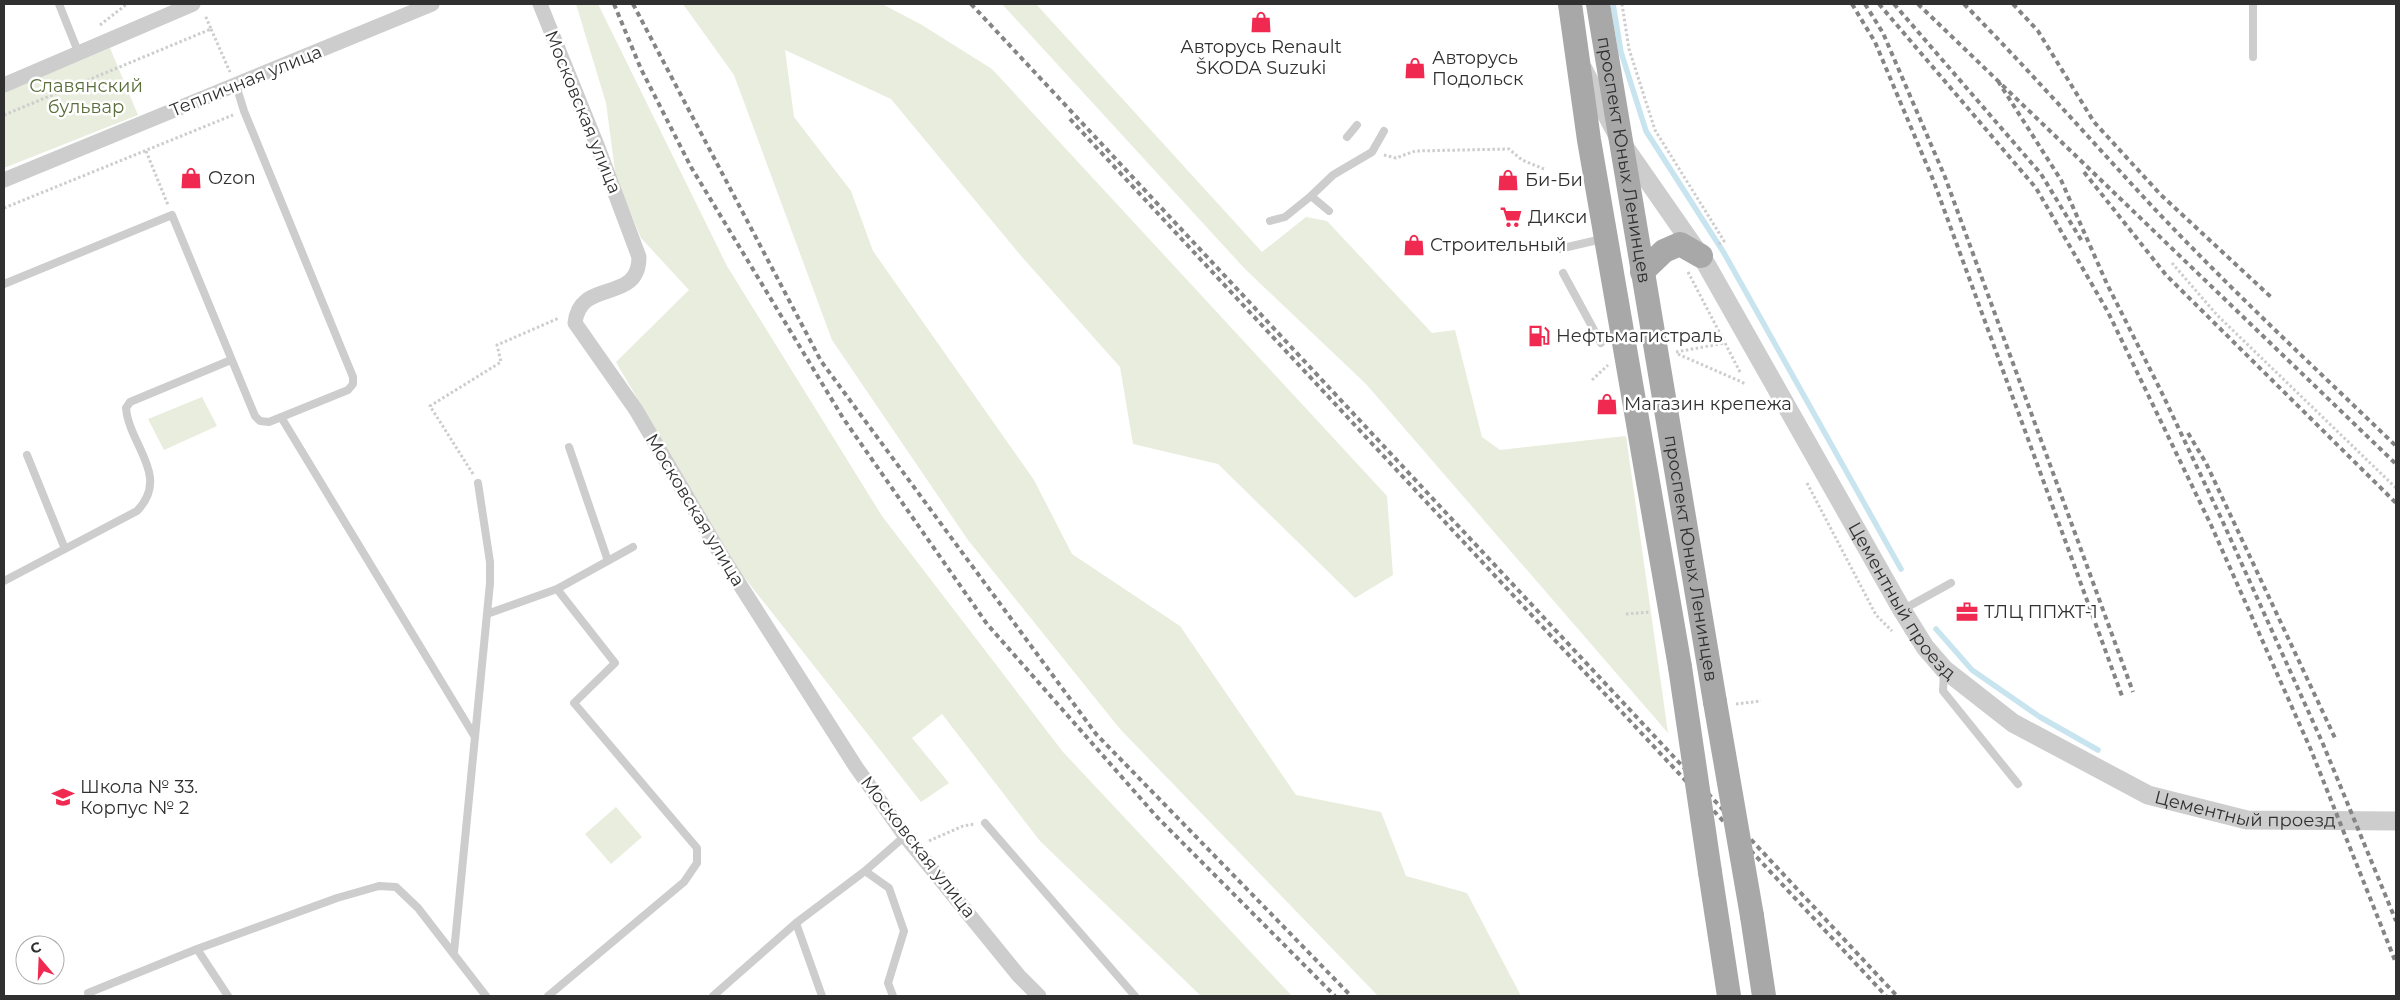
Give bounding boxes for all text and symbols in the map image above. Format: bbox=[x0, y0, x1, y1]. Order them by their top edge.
shop icon: Авторусь Renault ŠKODA Suzuki bbox=[1248, 9, 1274, 35]
street label: Московская улица bbox=[540, 27, 626, 197]
street label: проспект Юных Ленинцев bbox=[1593, 35, 1656, 285]
place label: Авторусь Renault ŠKODA Suzuki bbox=[1180, 36, 1342, 79]
street label: Тепличная улица bbox=[167, 40, 325, 122]
place label: Авторусь Подольск bbox=[1432, 47, 1524, 90]
shop icon: Авторусь Подольск bbox=[1402, 55, 1428, 81]
park label: Славянский бульвар bbox=[29, 75, 143, 118]
shop icon: Ozon bbox=[178, 165, 204, 191]
place label: Ozon bbox=[208, 167, 256, 189]
shop icon: Би-Би bbox=[1495, 167, 1521, 193]
place label: Би-Би bbox=[1525, 169, 1583, 191]
supermarket icon: Дикси bbox=[1498, 204, 1524, 230]
place label: Дикси bbox=[1528, 206, 1587, 228]
shop icon: Строительный bbox=[1401, 232, 1427, 258]
place label: Строительный bbox=[1430, 234, 1567, 256]
fuel station icon: Нефтьмагистраль bbox=[1526, 323, 1552, 349]
place label: Нефтьмагистраль bbox=[1556, 325, 1723, 347]
shop icon: Магазин крепежа bbox=[1594, 391, 1620, 417]
place label: Магазин крепежа bbox=[1624, 393, 1792, 415]
street label: Московская улица bbox=[641, 430, 749, 590]
street label: проспект Юных Ленинцев bbox=[1659, 433, 1722, 683]
street label: Цементный проезд bbox=[1843, 518, 1960, 685]
office icon: ТЛЦ ППЖТ-1 bbox=[1954, 599, 1980, 625]
place label: ТЛЦ ППЖТ-1 bbox=[1984, 601, 2098, 623]
street label: Московская улица bbox=[856, 772, 980, 922]
place label: Школа № 33. Корпус № 2 bbox=[80, 776, 198, 819]
school or university icon: Школа № 33. Корпус № 2 bbox=[50, 784, 76, 810]
street label: Цементный проезд bbox=[2152, 786, 2336, 832]
north arrow bbox=[15, 935, 65, 985]
text: С bbox=[28, 938, 44, 958]

